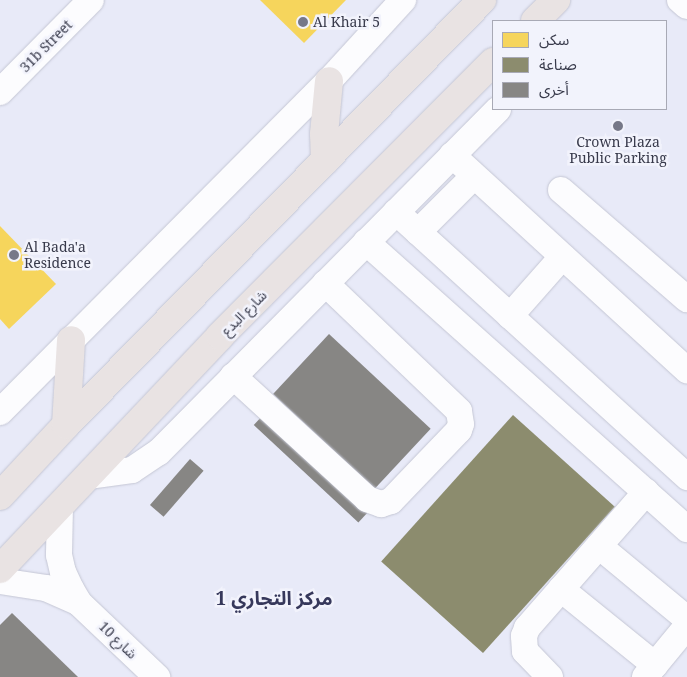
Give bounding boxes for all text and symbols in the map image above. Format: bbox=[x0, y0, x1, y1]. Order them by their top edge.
place label: Al Khair 5 bbox=[313, 14, 380, 30]
street label: 31b Street bbox=[16, 16, 76, 76]
marker: Al Khair 5 bbox=[297, 16, 309, 28]
legend bbox=[492, 20, 667, 110]
text: سكن bbox=[539, 29, 569, 49]
text: صناعة bbox=[539, 54, 577, 74]
text: أخرى bbox=[539, 79, 569, 99]
marker: Crown Plaza Public Parking bbox=[612, 120, 624, 132]
place label: Crown Plaza Public Parking bbox=[569, 134, 667, 166]
place label: Al Bada'a Residence bbox=[24, 239, 91, 272]
marker: Al Bada'a Residence bbox=[8, 249, 20, 261]
street label: شارع البدع bbox=[218, 287, 270, 339]
district label: مركز التجاري 1 bbox=[215, 588, 333, 610]
street label: شارع 10 bbox=[95, 618, 141, 662]

